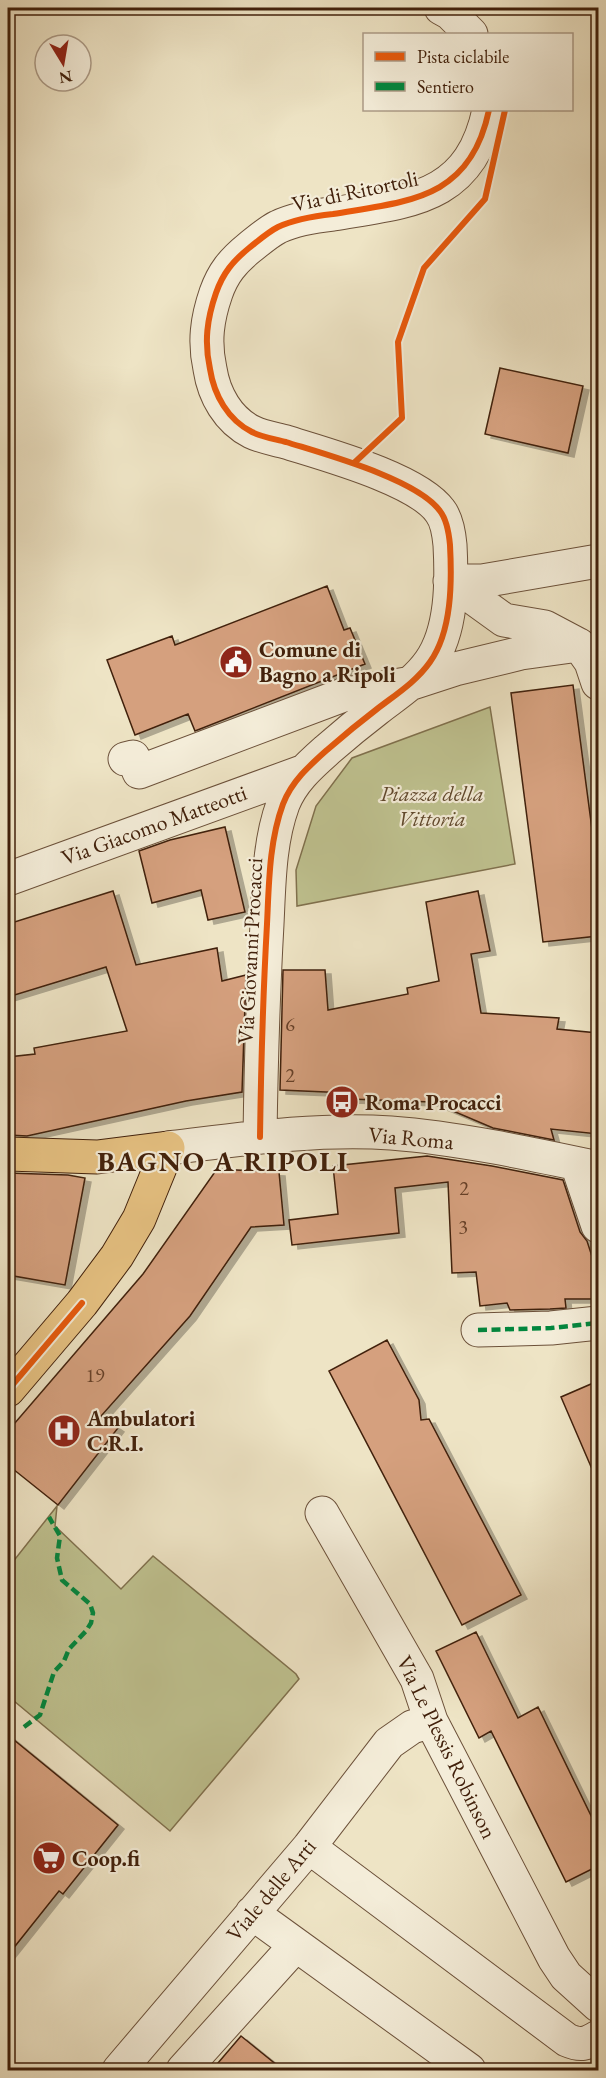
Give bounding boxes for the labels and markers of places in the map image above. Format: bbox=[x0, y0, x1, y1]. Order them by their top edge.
place label: Comune di Bagno a Ripoli bbox=[259, 635, 396, 689]
public building icon: Comune di Bagno a Ripoli bbox=[218, 644, 254, 680]
bus stop icon: Roma Procacci bbox=[324, 1084, 360, 1120]
place label: Roma Procacci bbox=[365, 1088, 502, 1117]
place label: Ambulatori C.R.I. bbox=[86, 1404, 196, 1458]
hospital icon: Ambulatori C.R.I. bbox=[46, 1413, 82, 1449]
supermarket icon: Coop.fi bbox=[31, 1840, 67, 1876]
place label: Coop.fi bbox=[72, 1844, 140, 1873]

